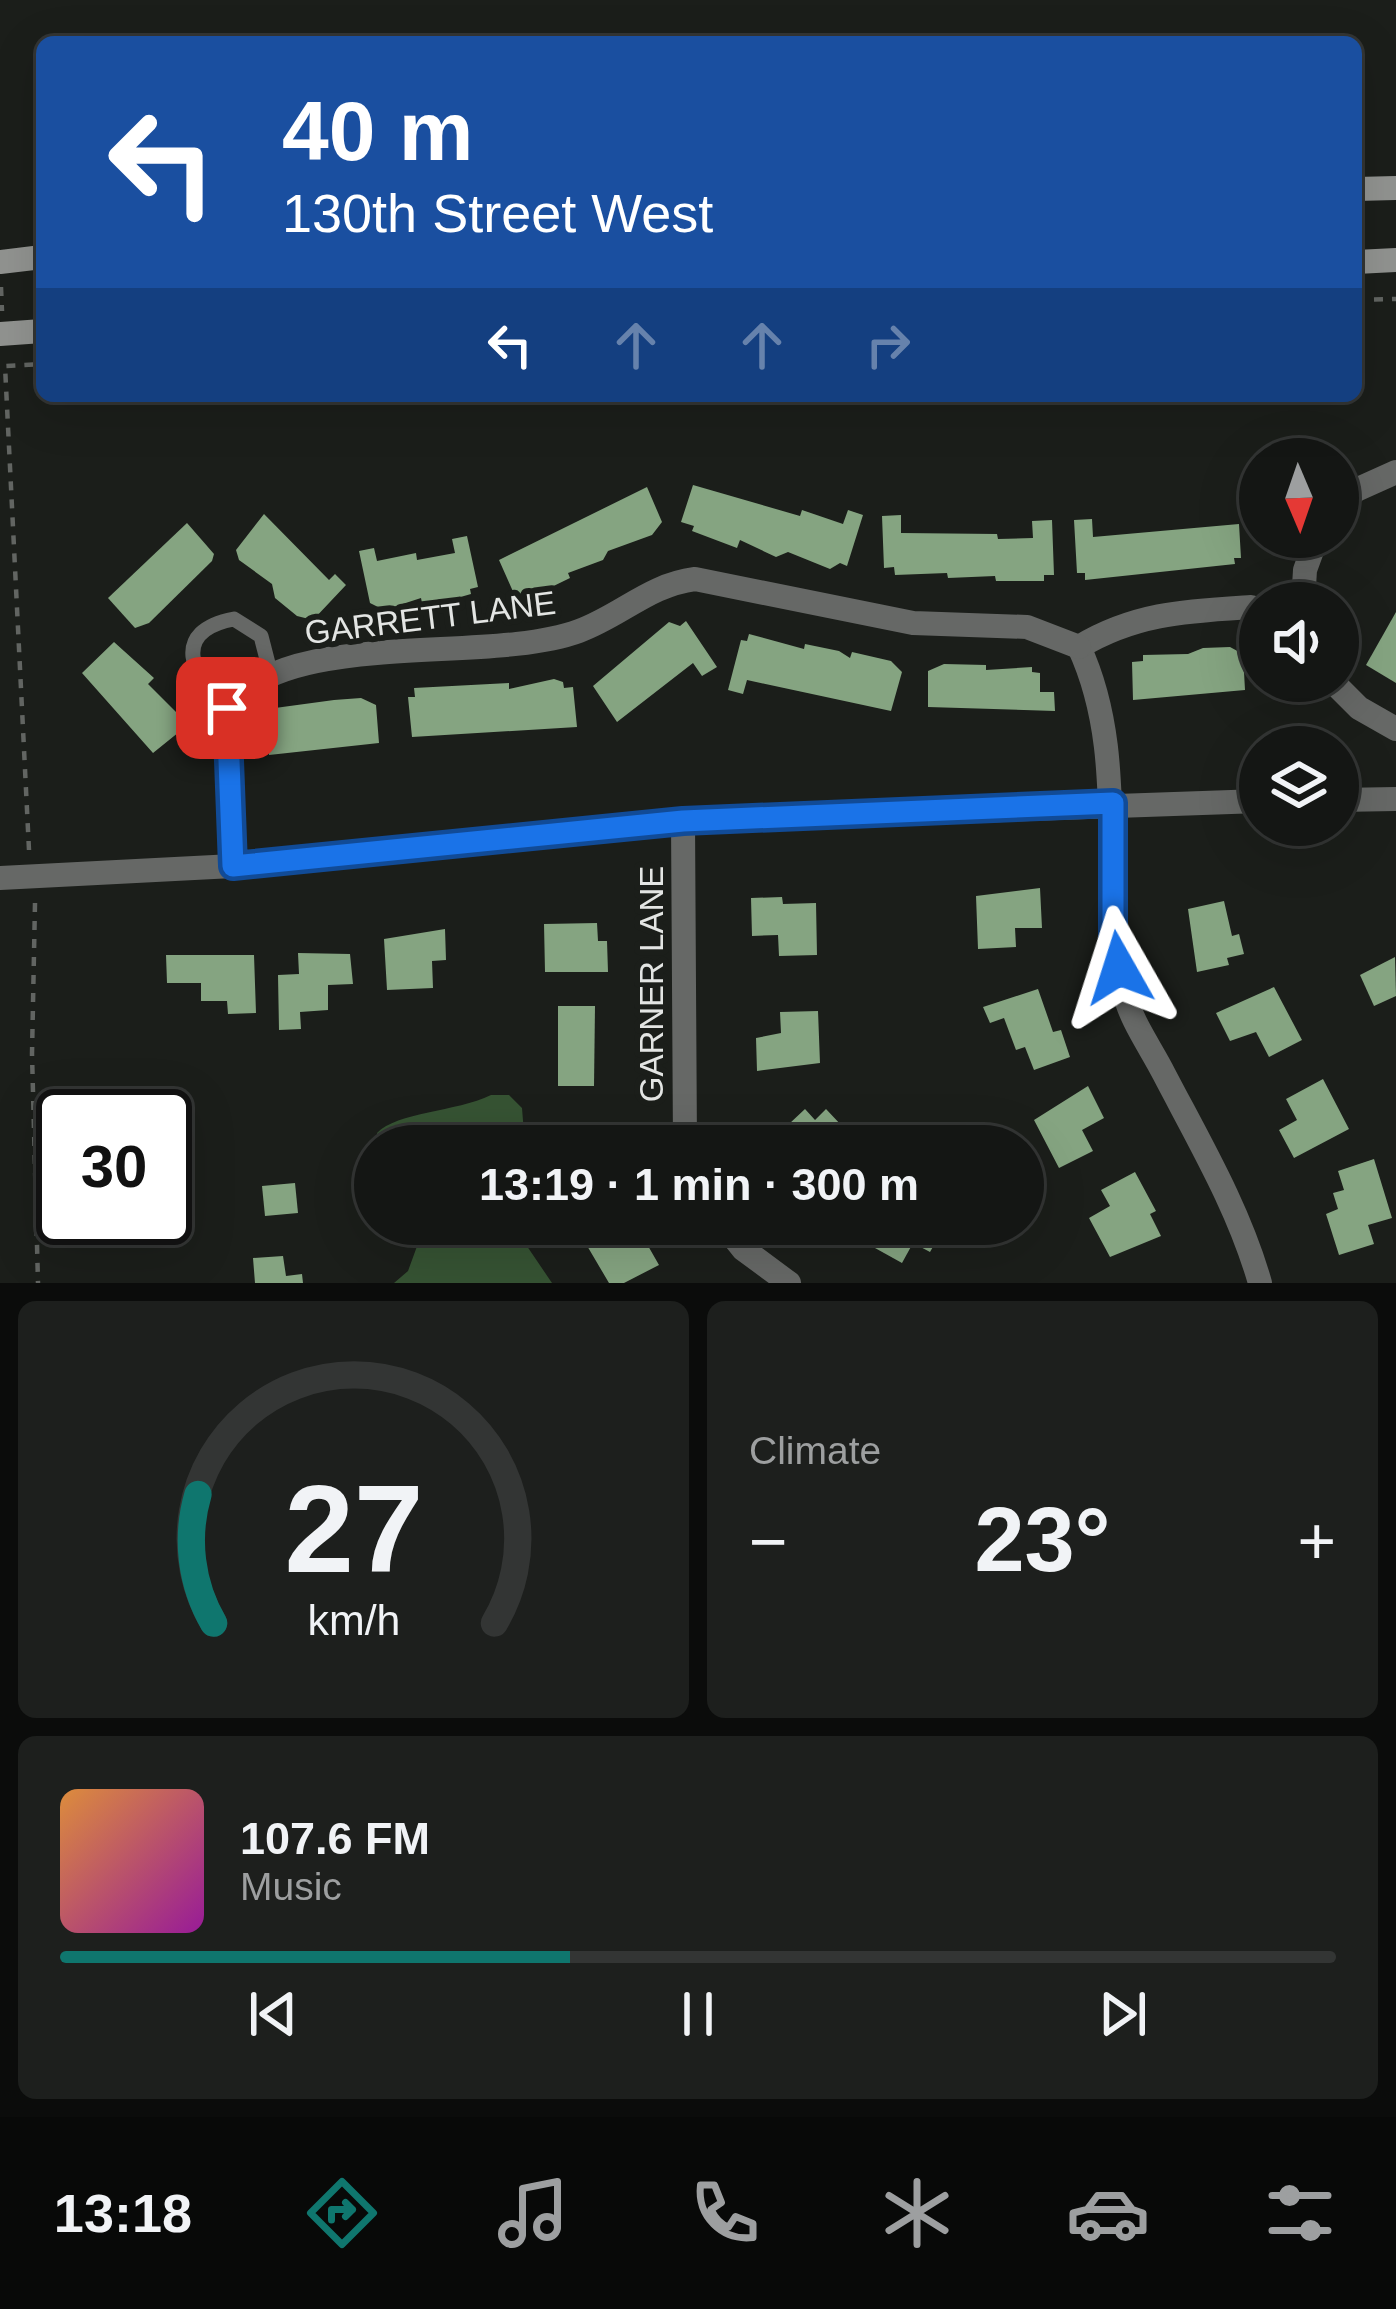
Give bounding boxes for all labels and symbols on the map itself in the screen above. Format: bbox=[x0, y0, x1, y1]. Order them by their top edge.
north arrow bbox=[1239, 438, 1359, 558]
street label: GARRETT LANE bbox=[303, 584, 558, 651]
pin bbox=[176, 657, 278, 759]
street label: GARNER LANE bbox=[633, 866, 670, 1102]
position arrow bbox=[1056, 905, 1182, 1031]
speed limit sign: 30 bbox=[36, 1089, 192, 1245]

